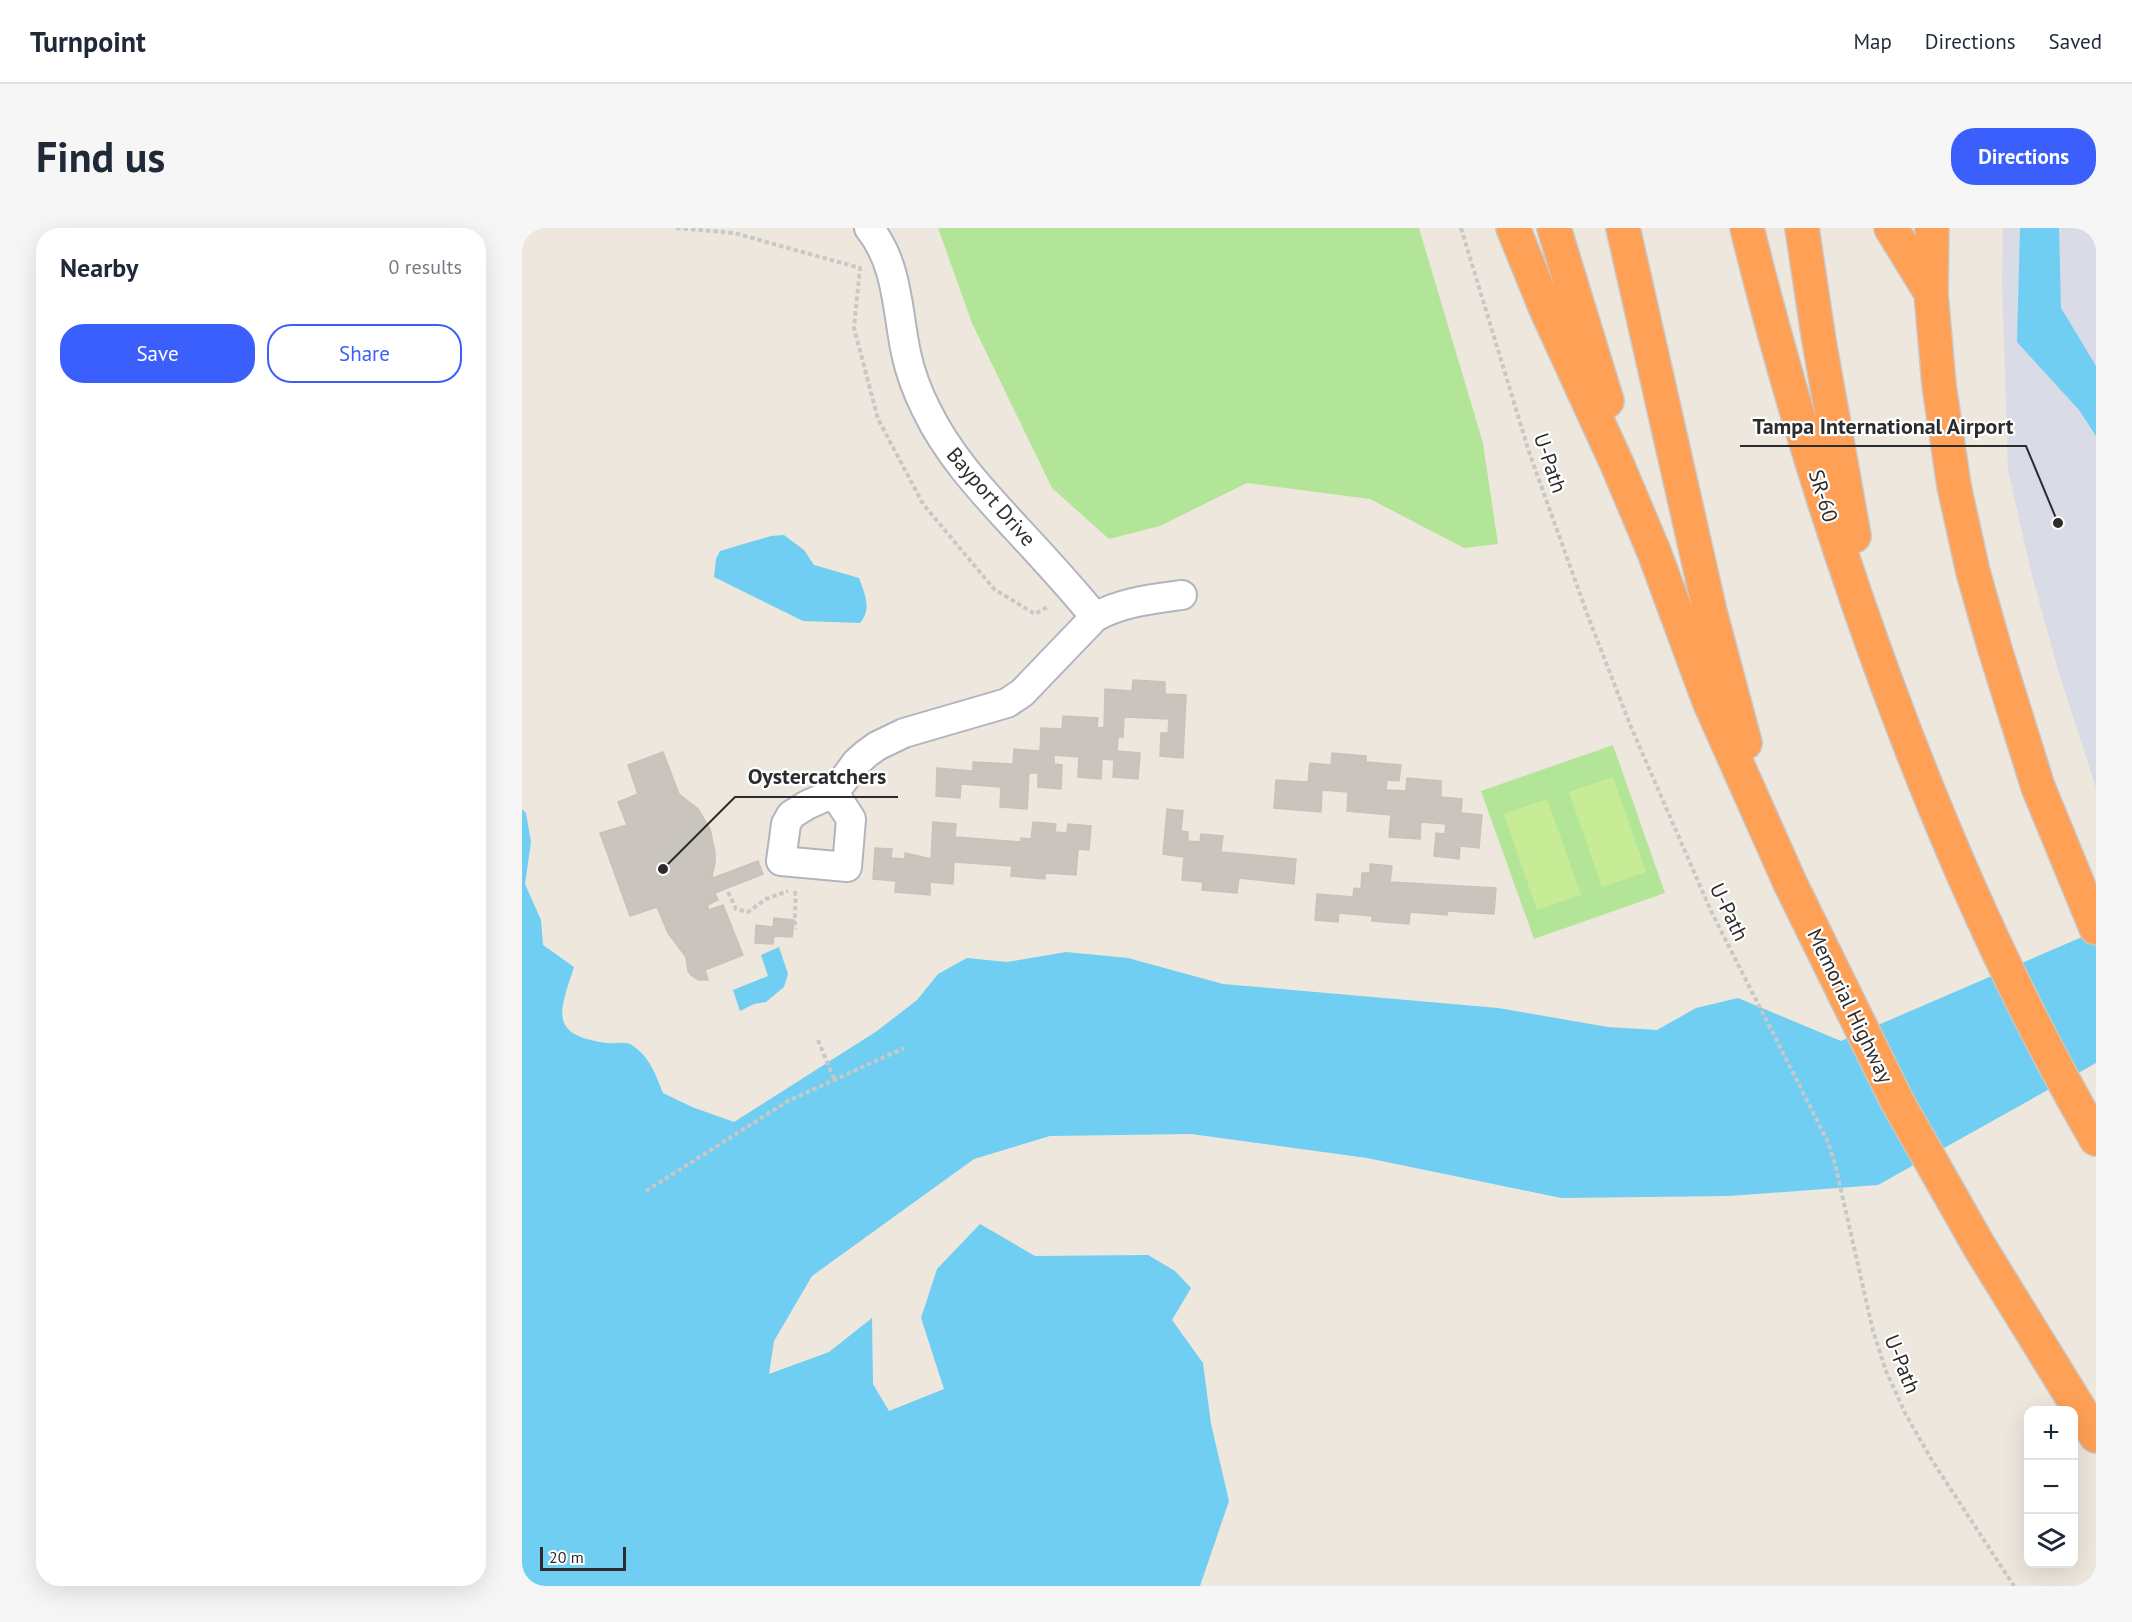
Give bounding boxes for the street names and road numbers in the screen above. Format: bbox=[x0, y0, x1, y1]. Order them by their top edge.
street label: U-Path bbox=[1528, 429, 1573, 496]
street label: Bayport Drive bbox=[941, 442, 1042, 552]
street label: SR-60 bbox=[1803, 466, 1844, 525]
street label: U-Path bbox=[1704, 878, 1755, 945]
street label: Memorial Highway bbox=[1801, 924, 1900, 1088]
street label: U-Path bbox=[1878, 1330, 1926, 1397]

